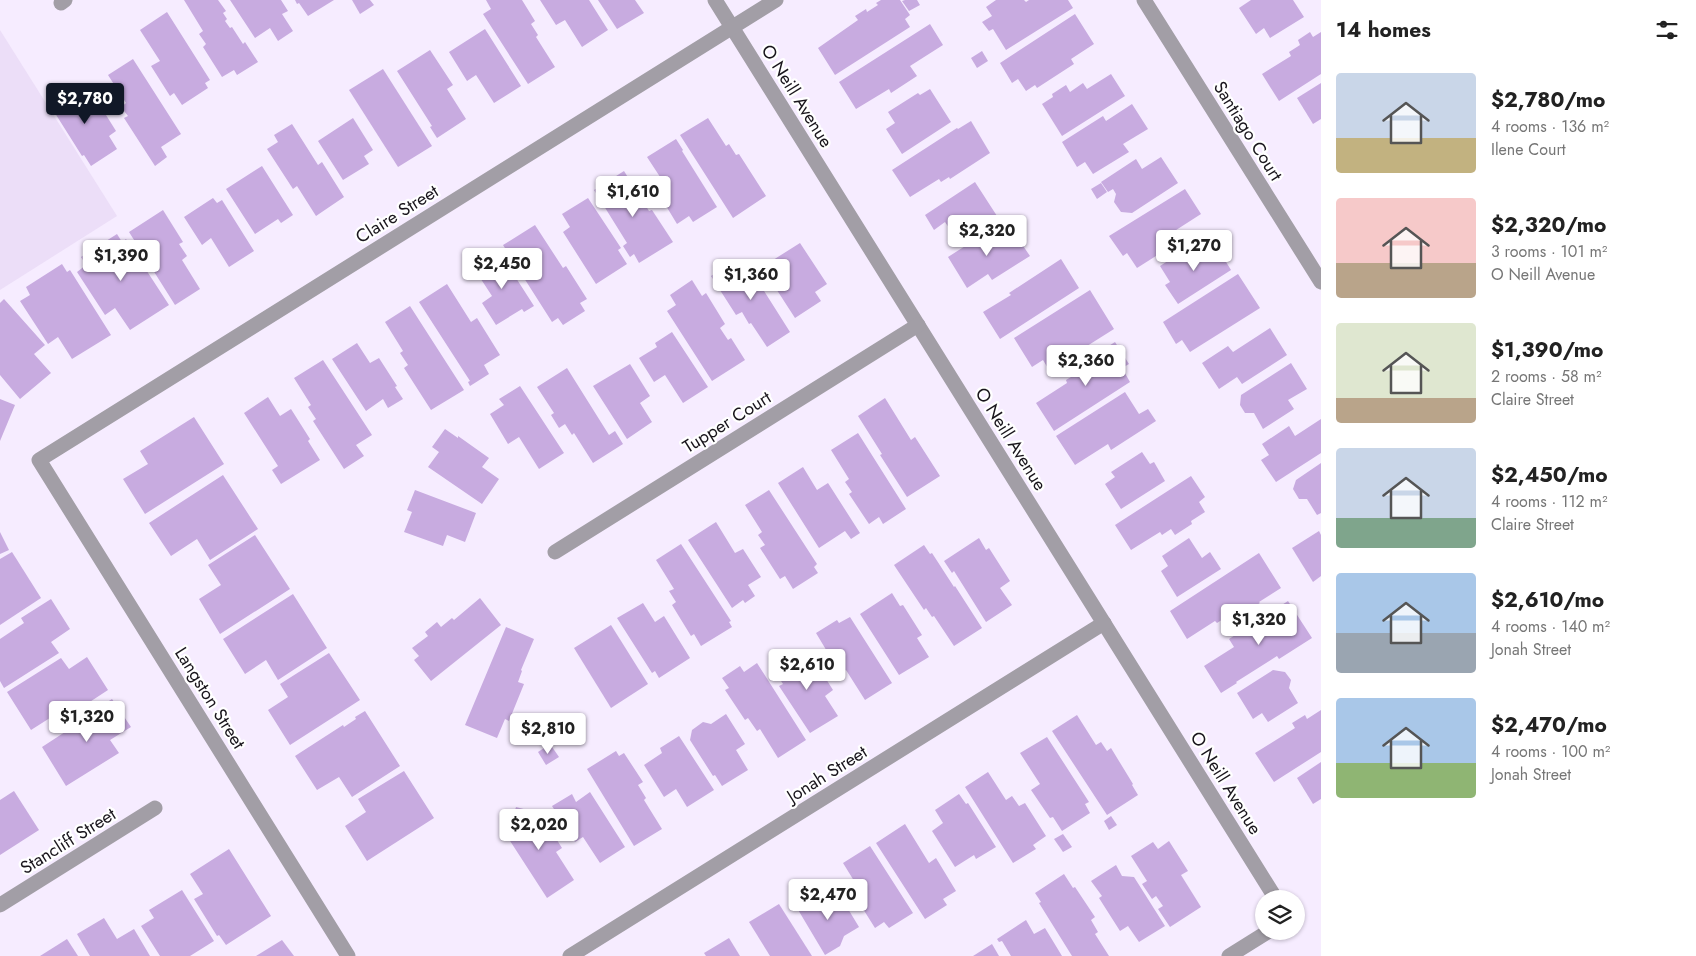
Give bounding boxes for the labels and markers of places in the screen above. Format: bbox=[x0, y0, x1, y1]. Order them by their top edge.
pin: $2,780 bbox=[44, 82, 126, 125]
pin: $1,610 bbox=[592, 176, 674, 218]
pin: $2,320 bbox=[946, 214, 1028, 257]
pin: $1,270 bbox=[1153, 230, 1235, 272]
pin: $1,390 bbox=[80, 240, 162, 282]
pin: $2,450 bbox=[461, 248, 543, 290]
pin: $1,360 bbox=[710, 258, 792, 301]
pin: $2,360 bbox=[1045, 344, 1127, 387]
pin: $1,320 bbox=[1218, 604, 1300, 646]
pin: $2,610 bbox=[766, 648, 848, 691]
pin: $1,320 bbox=[46, 700, 128, 743]
pin: $2,810 bbox=[507, 712, 589, 755]
pin: $2,020 bbox=[498, 808, 580, 851]
pin: $2,470 bbox=[787, 878, 869, 921]

